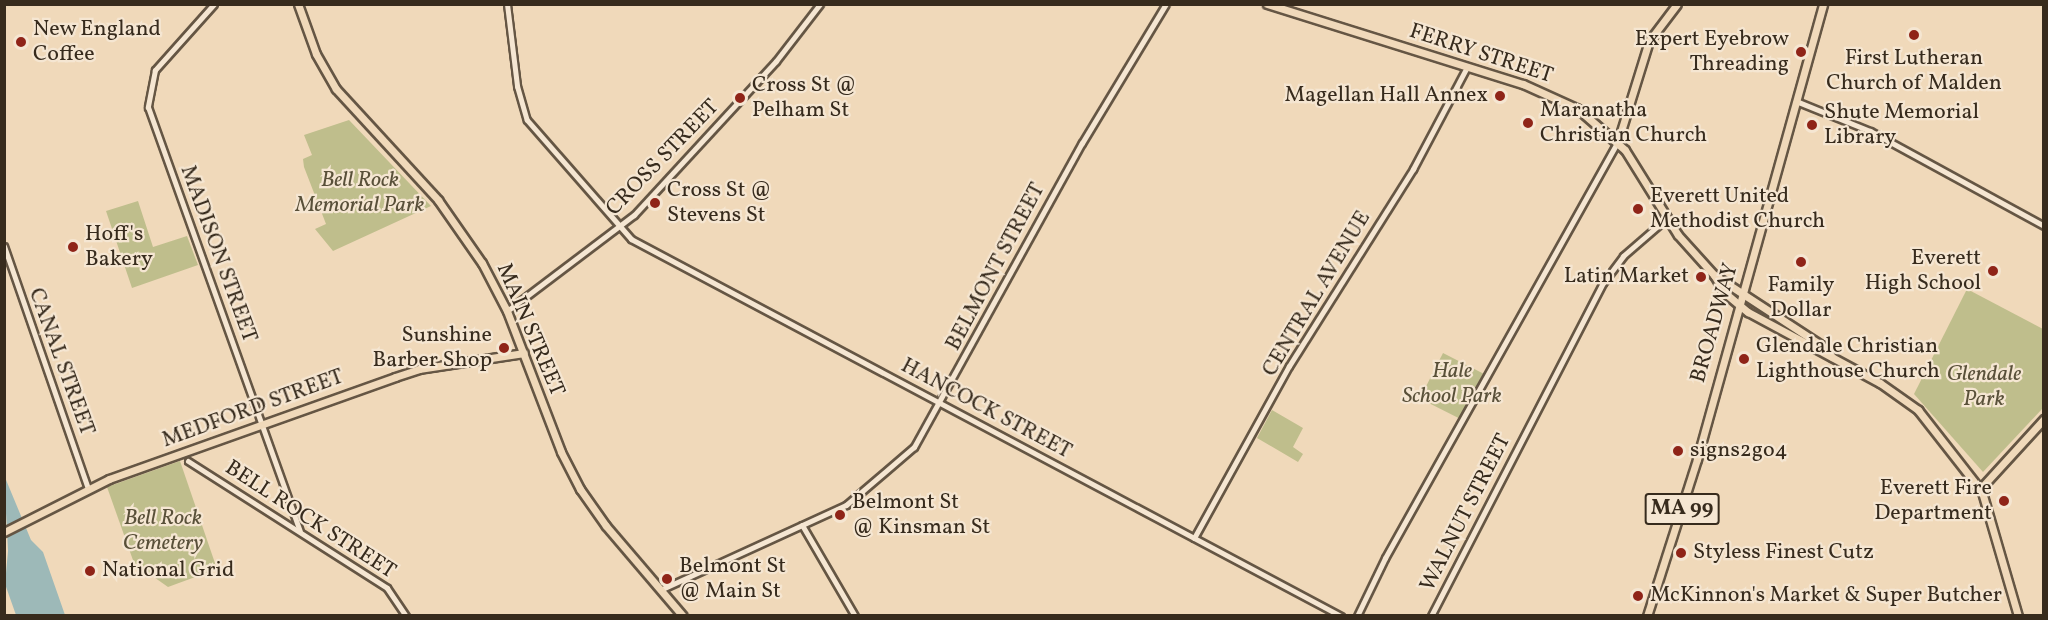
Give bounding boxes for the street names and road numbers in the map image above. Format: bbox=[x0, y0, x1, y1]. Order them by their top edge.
street label: FERRY STREET bbox=[1405, 18, 1557, 90]
street label: CROSS STREET bbox=[601, 94, 725, 222]
street label: MADISON STREET bbox=[174, 162, 262, 346]
street label: BELMONT STREET bbox=[940, 178, 1052, 356]
street label: CENTRAL AVENUE bbox=[1257, 206, 1377, 382]
street label: MAIN STREET bbox=[490, 260, 570, 400]
street label: BROADWAY bbox=[1685, 260, 1745, 386]
street label: CANAL STREET bbox=[22, 285, 100, 439]
street label: HANCOCK STREET bbox=[896, 353, 1076, 465]
street label: MEDFORD STREET bbox=[159, 364, 347, 454]
street label: WALNUT STREET bbox=[1415, 430, 1517, 596]
street label: BELL ROCK STREET bbox=[220, 455, 400, 585]
road number: MA 99 bbox=[1644, 491, 1720, 527]

